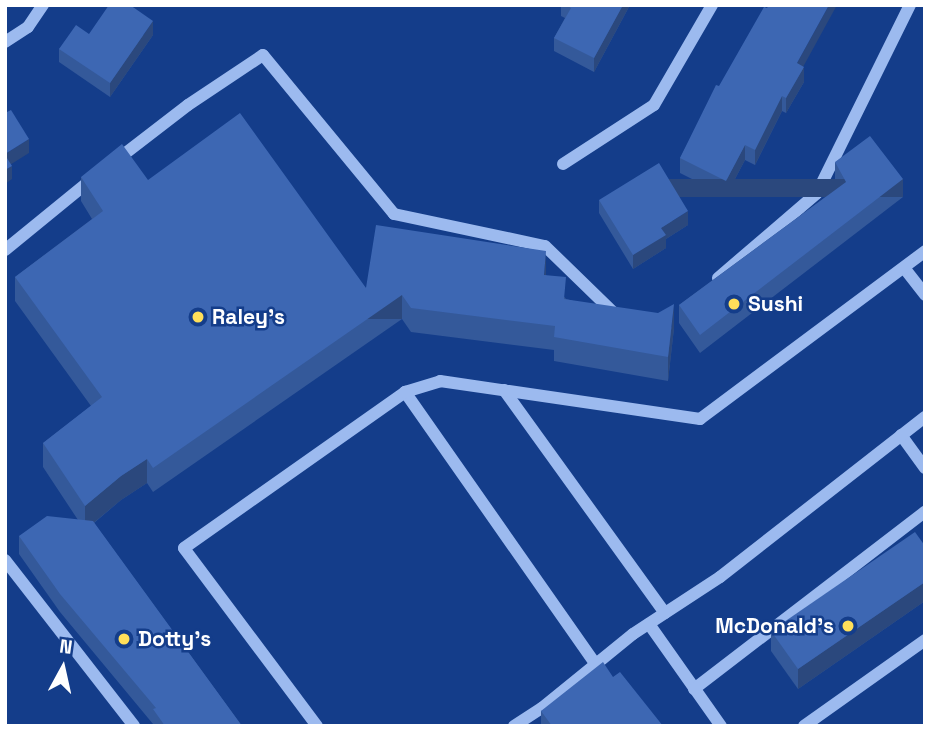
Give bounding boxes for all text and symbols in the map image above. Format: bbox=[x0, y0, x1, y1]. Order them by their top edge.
place label: Sushi bbox=[748, 291, 803, 317]
marker: Sushi bbox=[726, 296, 742, 312]
place label: Raley's bbox=[212, 304, 285, 330]
marker: Raley's bbox=[190, 309, 206, 325]
place label: McDonald's bbox=[715, 613, 834, 639]
marker: McDonald's bbox=[840, 618, 856, 634]
place label: Dotty's bbox=[138, 626, 211, 652]
marker: Dotty's bbox=[116, 631, 132, 647]
north arrow bbox=[28, 633, 98, 703]
text: N bbox=[58, 633, 74, 660]

